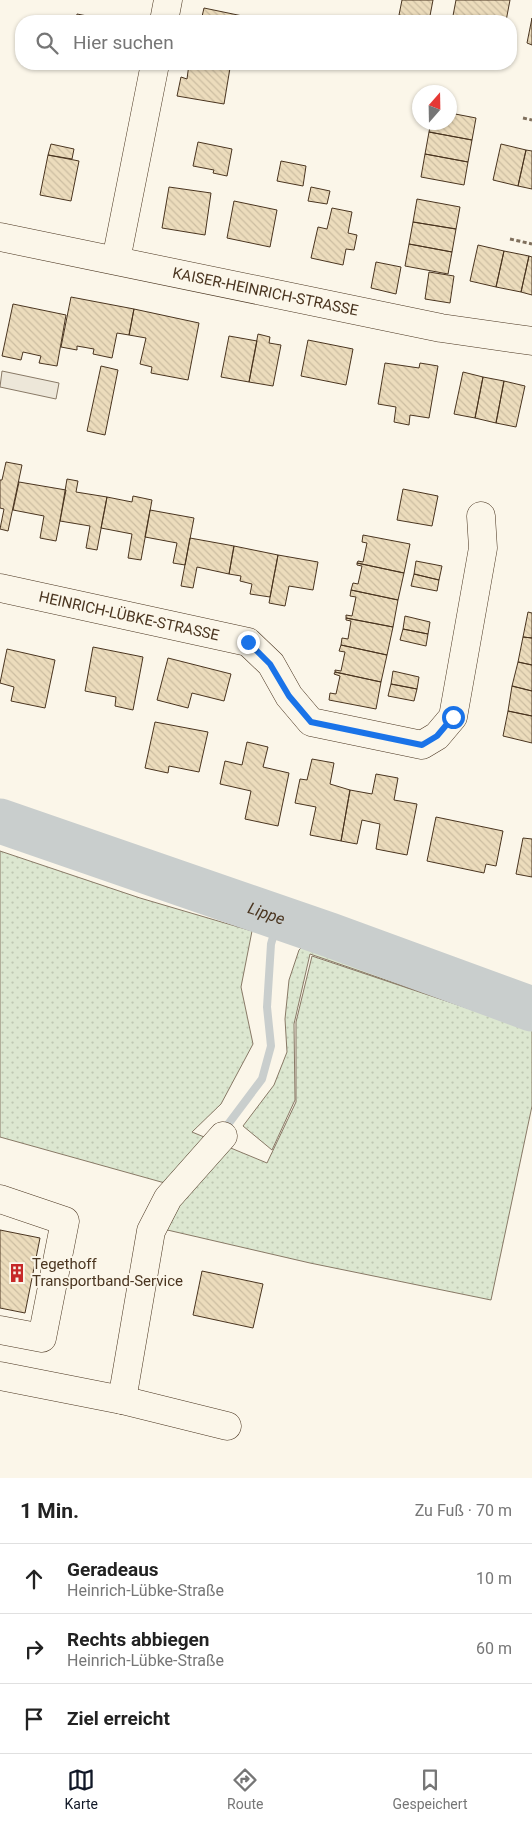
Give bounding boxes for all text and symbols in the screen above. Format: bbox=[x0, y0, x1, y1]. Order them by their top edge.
search box bbox=[15, 15, 517, 70]
icon: search bbox=[33, 29, 61, 57]
text: Hier suchen bbox=[73, 31, 174, 54]
north arrow bbox=[412, 85, 457, 130]
street label: KAISER-HEINRICH-STRASSE bbox=[171, 264, 360, 320]
street label: HEINRICH-LÜBKE-STRASSE bbox=[37, 588, 221, 645]
route end bbox=[237, 631, 260, 654]
route start bbox=[442, 706, 465, 729]
water label: Lippe bbox=[246, 898, 288, 928]
place label: Tegethoff Transportband-Service bbox=[32, 1255, 183, 1290]
building icon: Tegethoff Transportband-Service bbox=[6, 1262, 28, 1284]
text: 1 Min. bbox=[20, 1499, 79, 1523]
text: Zu Fuß · 70 m bbox=[415, 1501, 512, 1520]
text: Geradeaus bbox=[67, 1558, 159, 1581]
icon: ahead bbox=[20, 1565, 48, 1593]
text: 10 m bbox=[476, 1569, 512, 1588]
text: Heinrich-Lübke-Straße bbox=[67, 1581, 224, 1600]
text: Rechts abbiegen bbox=[67, 1628, 209, 1651]
icon: right bbox=[20, 1635, 48, 1663]
text: 60 m bbox=[476, 1639, 512, 1658]
text: Heinrich-Lübke-Straße bbox=[67, 1651, 224, 1670]
icon: arrive bbox=[20, 1705, 48, 1733]
text: Ziel erreicht bbox=[67, 1707, 170, 1730]
tab: Karte bbox=[65, 1766, 98, 1812]
tab: Route bbox=[227, 1766, 263, 1812]
tab: Gespeichert bbox=[392, 1766, 467, 1812]

